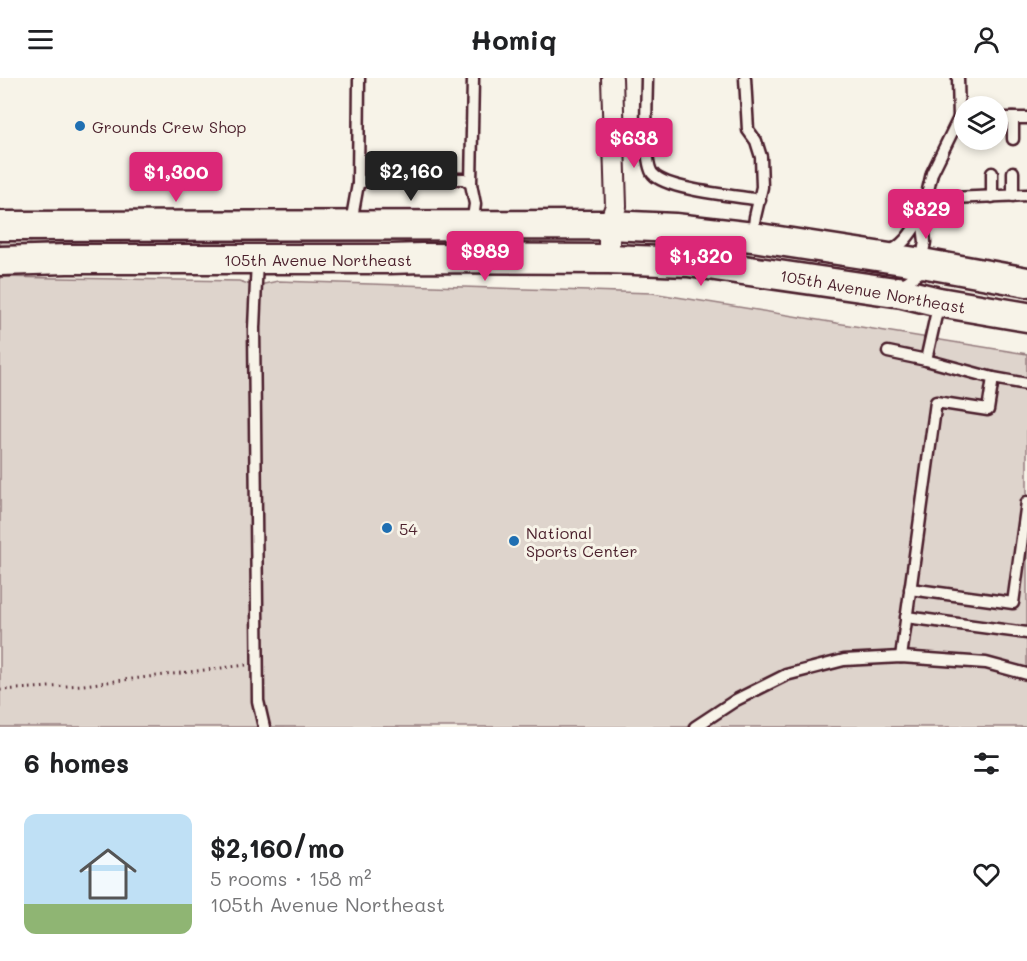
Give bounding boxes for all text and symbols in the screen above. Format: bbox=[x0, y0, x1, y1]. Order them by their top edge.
text: Homiq bbox=[470, 22, 557, 57]
icon: menu bbox=[24, 23, 57, 56]
icon: person bbox=[970, 23, 1003, 56]
map controls bbox=[954, 96, 1008, 150]
button: layers bbox=[954, 96, 1008, 150]
place label: Grounds Crew Shop bbox=[92, 116, 246, 137]
pin: $638 bbox=[598, 118, 670, 169]
marker: Grounds Crew Shop bbox=[73, 119, 87, 133]
text: $638 bbox=[610, 124, 658, 150]
pin: $2,160 bbox=[362, 151, 460, 202]
pin: $1,300 bbox=[127, 152, 225, 203]
text: $2,160 bbox=[379, 157, 443, 183]
text: $1,300 bbox=[143, 158, 209, 184]
pin: $829 bbox=[890, 189, 962, 240]
text: $829 bbox=[902, 195, 950, 221]
pin: $989 bbox=[449, 231, 521, 282]
pin: $1,320 bbox=[652, 236, 750, 287]
text: $989 bbox=[461, 237, 509, 263]
text: $1,320 bbox=[669, 242, 733, 268]
street label: 105th Avenue Northeast bbox=[224, 249, 412, 270]
street label: 105th Avenue Northeast bbox=[779, 264, 967, 318]
place label: 54 bbox=[399, 518, 418, 539]
marker: 54 bbox=[380, 521, 394, 535]
place label: National Sports Center bbox=[526, 522, 638, 561]
marker: National Sports Center bbox=[507, 534, 521, 548]
text: 6 homes bbox=[24, 746, 129, 780]
icon: filters bbox=[970, 747, 1003, 780]
text: $2,160/mo bbox=[210, 831, 344, 865]
icon: home bbox=[72, 838, 144, 910]
icon: heart bbox=[970, 858, 1003, 891]
text: 5 rooms · 158 m² bbox=[210, 865, 372, 891]
text: 105th Avenue Northeast bbox=[210, 891, 445, 917]

